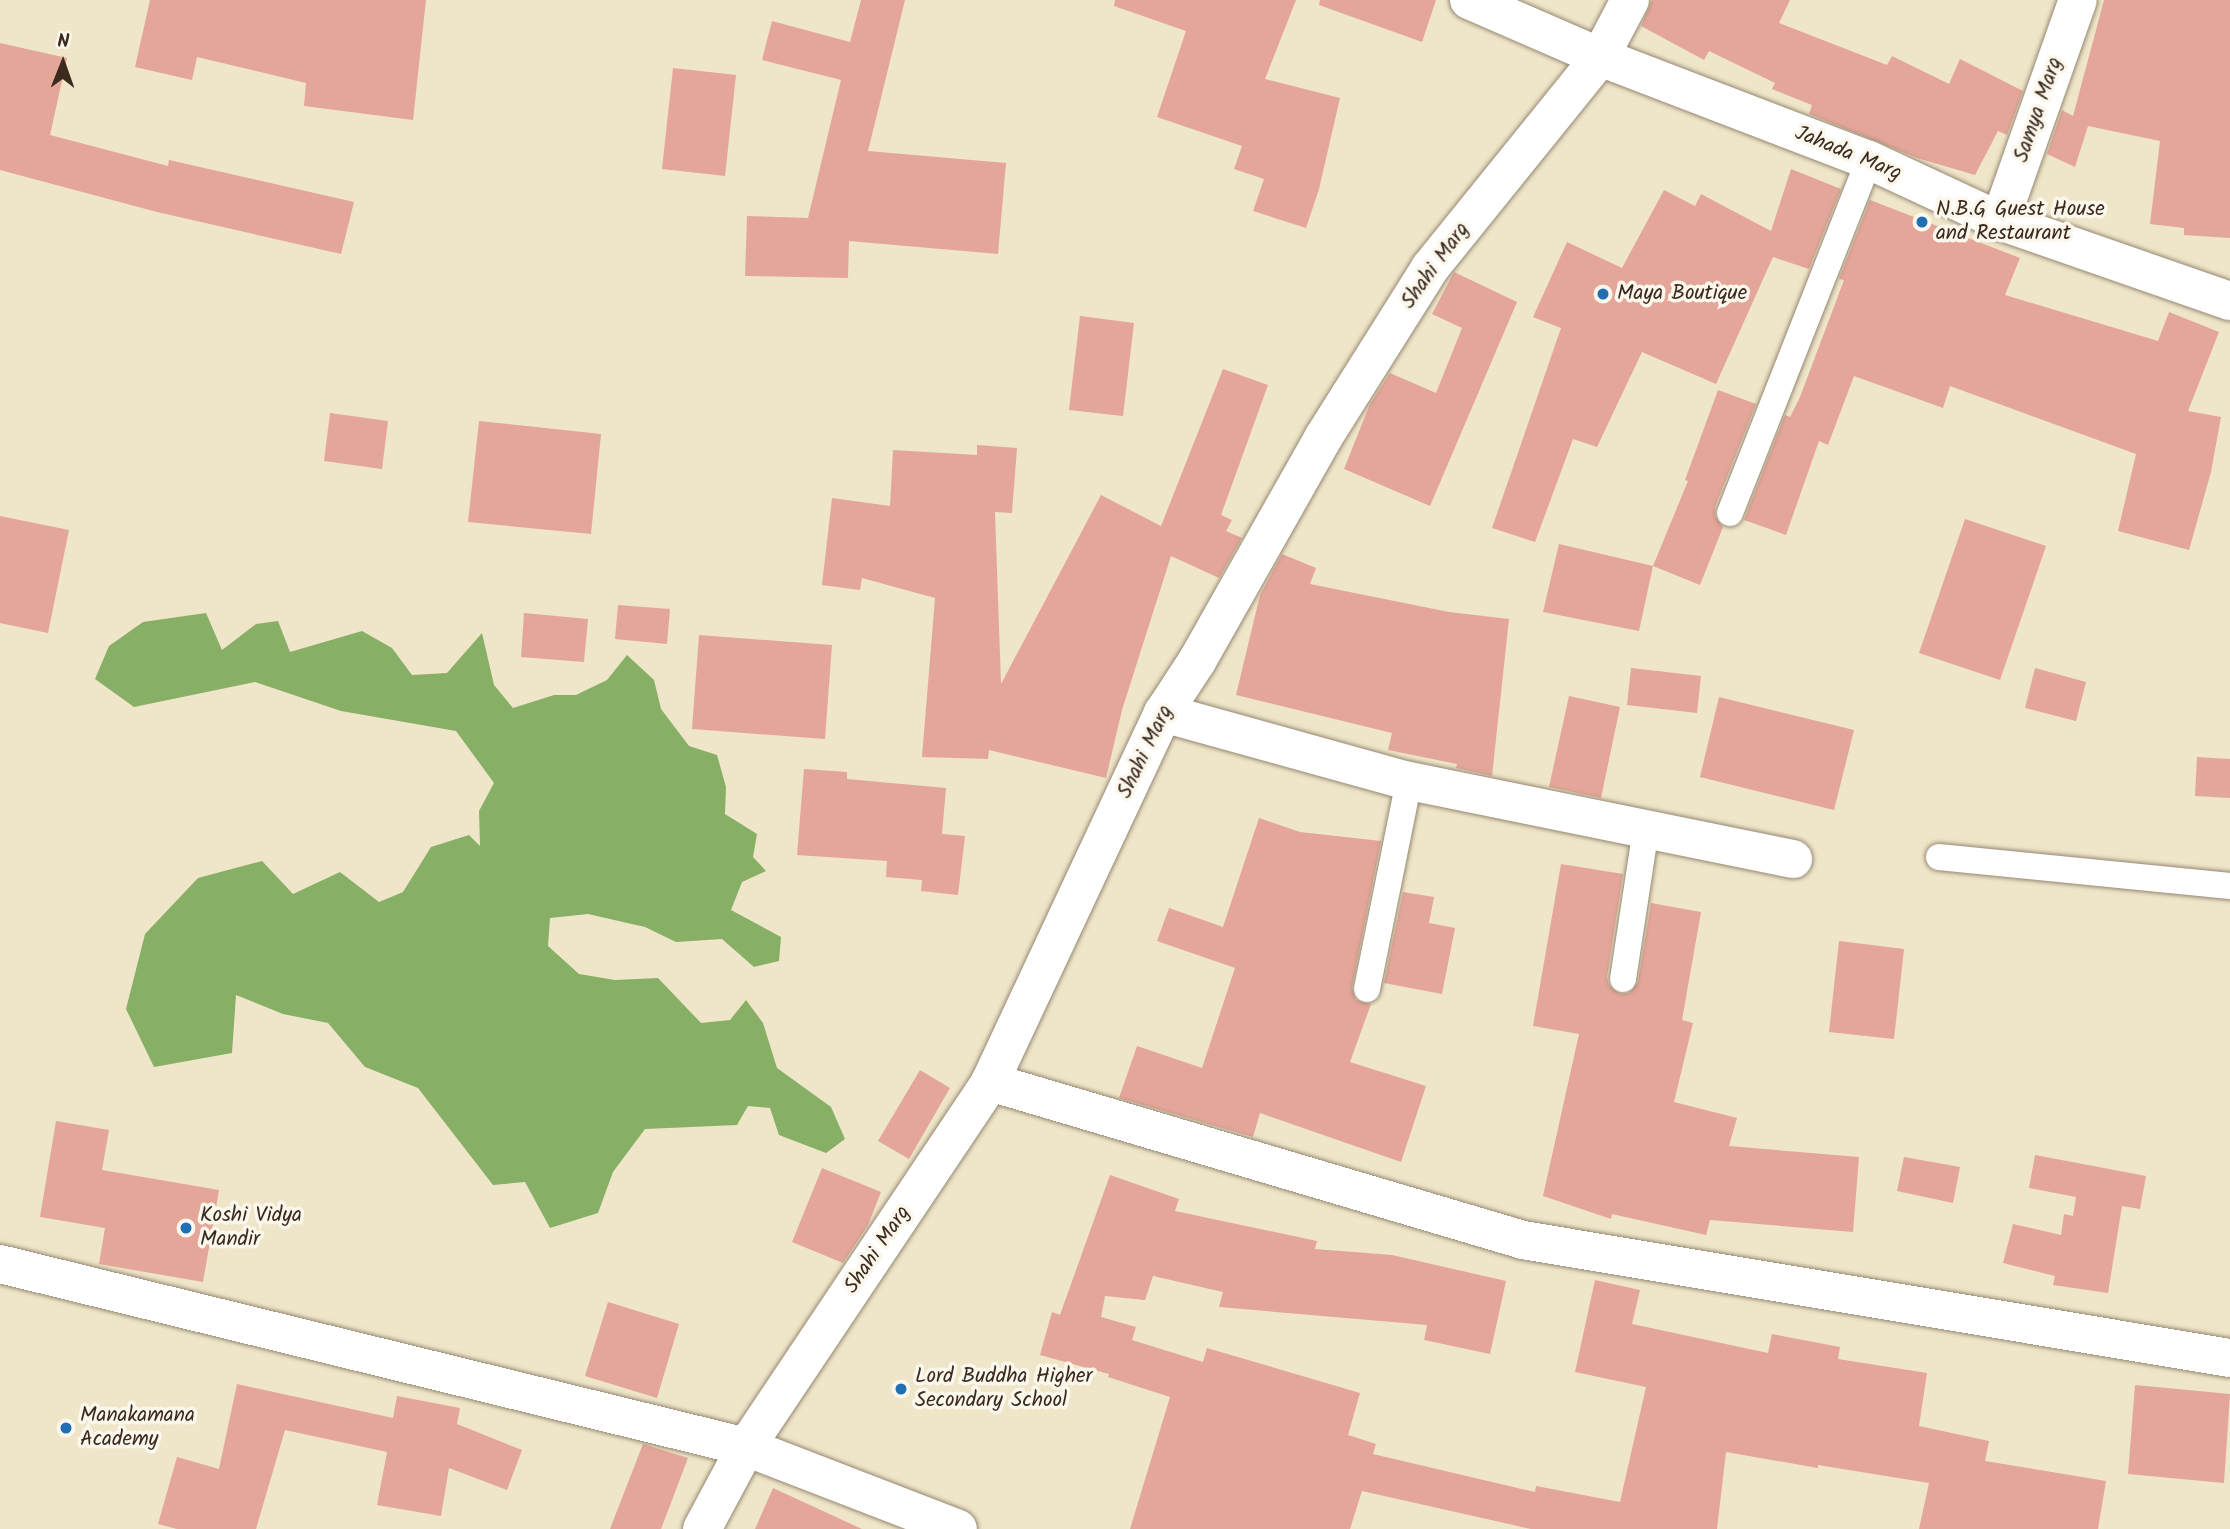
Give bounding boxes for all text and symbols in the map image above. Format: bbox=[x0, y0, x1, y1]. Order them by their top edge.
text: N bbox=[57, 27, 70, 57]
north arrow bbox=[28, 28, 98, 98]
street label: Samya Marg bbox=[2009, 54, 2069, 166]
street label: Jahada Marg bbox=[1791, 121, 1905, 187]
place label: N.B.G Guest House and Restaurant bbox=[1936, 197, 2105, 247]
marker: N.B.G Guest House and Restaurant bbox=[1914, 214, 1930, 230]
street label: Shahi Marg bbox=[1396, 218, 1476, 314]
place label: Maya Boutique bbox=[1617, 281, 1747, 307]
marker: Maya Boutique bbox=[1595, 286, 1611, 302]
street label: Shahi Marg bbox=[1113, 701, 1179, 803]
street label: Shahi Marg bbox=[840, 1201, 916, 1299]
place label: Koshi Vidya Mandir bbox=[200, 1203, 302, 1253]
marker: Koshi Vidya Mandir bbox=[178, 1220, 194, 1236]
place label: Lord Buddha Higher Secondary School bbox=[915, 1364, 1092, 1414]
marker: Lord Buddha Higher Secondary School bbox=[893, 1381, 909, 1397]
place label: Manakamana Academy bbox=[80, 1403, 195, 1453]
marker: Manakamana Academy bbox=[58, 1420, 74, 1436]

